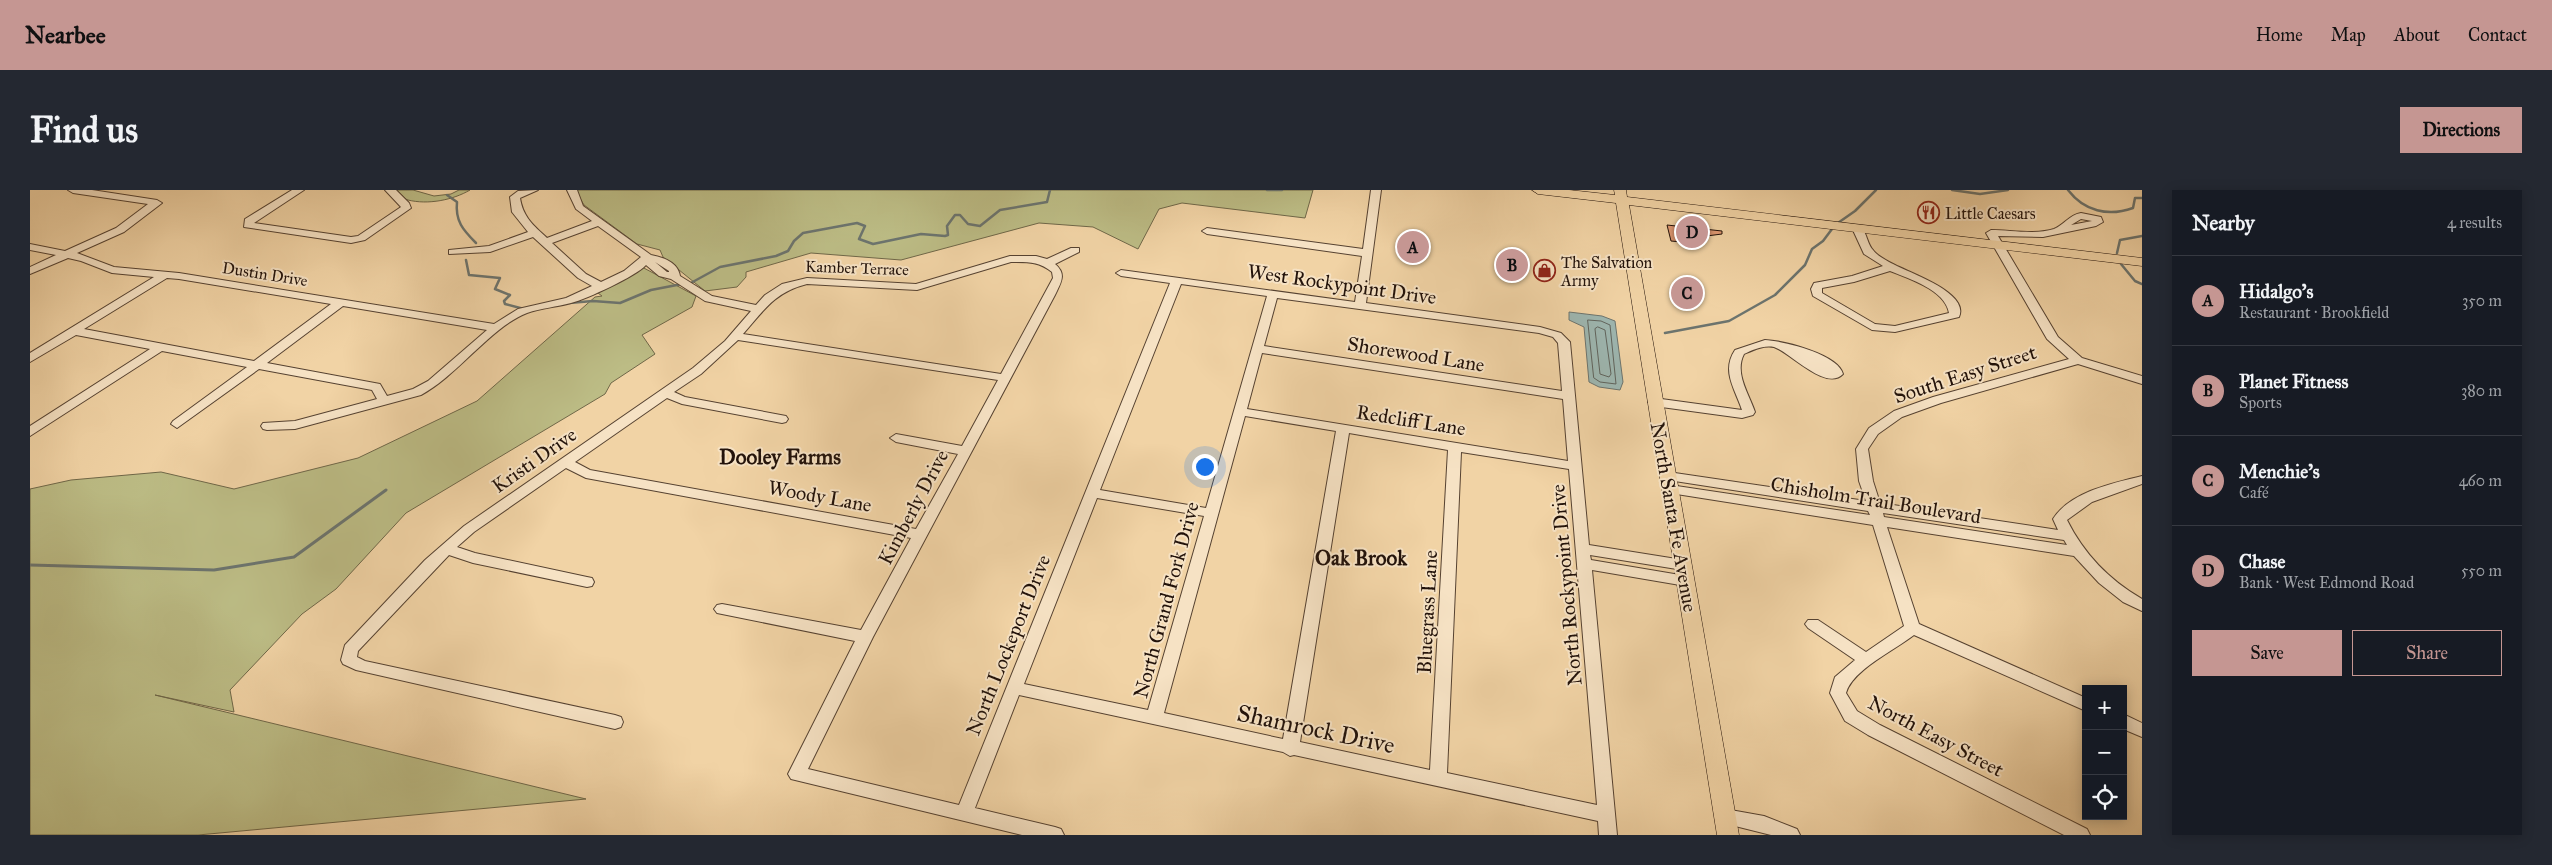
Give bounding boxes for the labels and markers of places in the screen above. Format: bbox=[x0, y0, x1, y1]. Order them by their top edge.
restaurant icon: Little Caesars bbox=[1917, 201, 1941, 225]
place label: Little Caesars bbox=[1945, 204, 2036, 223]
pin: D bbox=[1676, 213, 1708, 251]
pin: A bbox=[1397, 228, 1429, 266]
pin: B bbox=[1496, 246, 1528, 284]
place label: The Salvation Army bbox=[1560, 253, 1653, 290]
shop icon: The Salvation Army bbox=[1533, 259, 1557, 283]
pin: C bbox=[1671, 274, 1703, 312]

